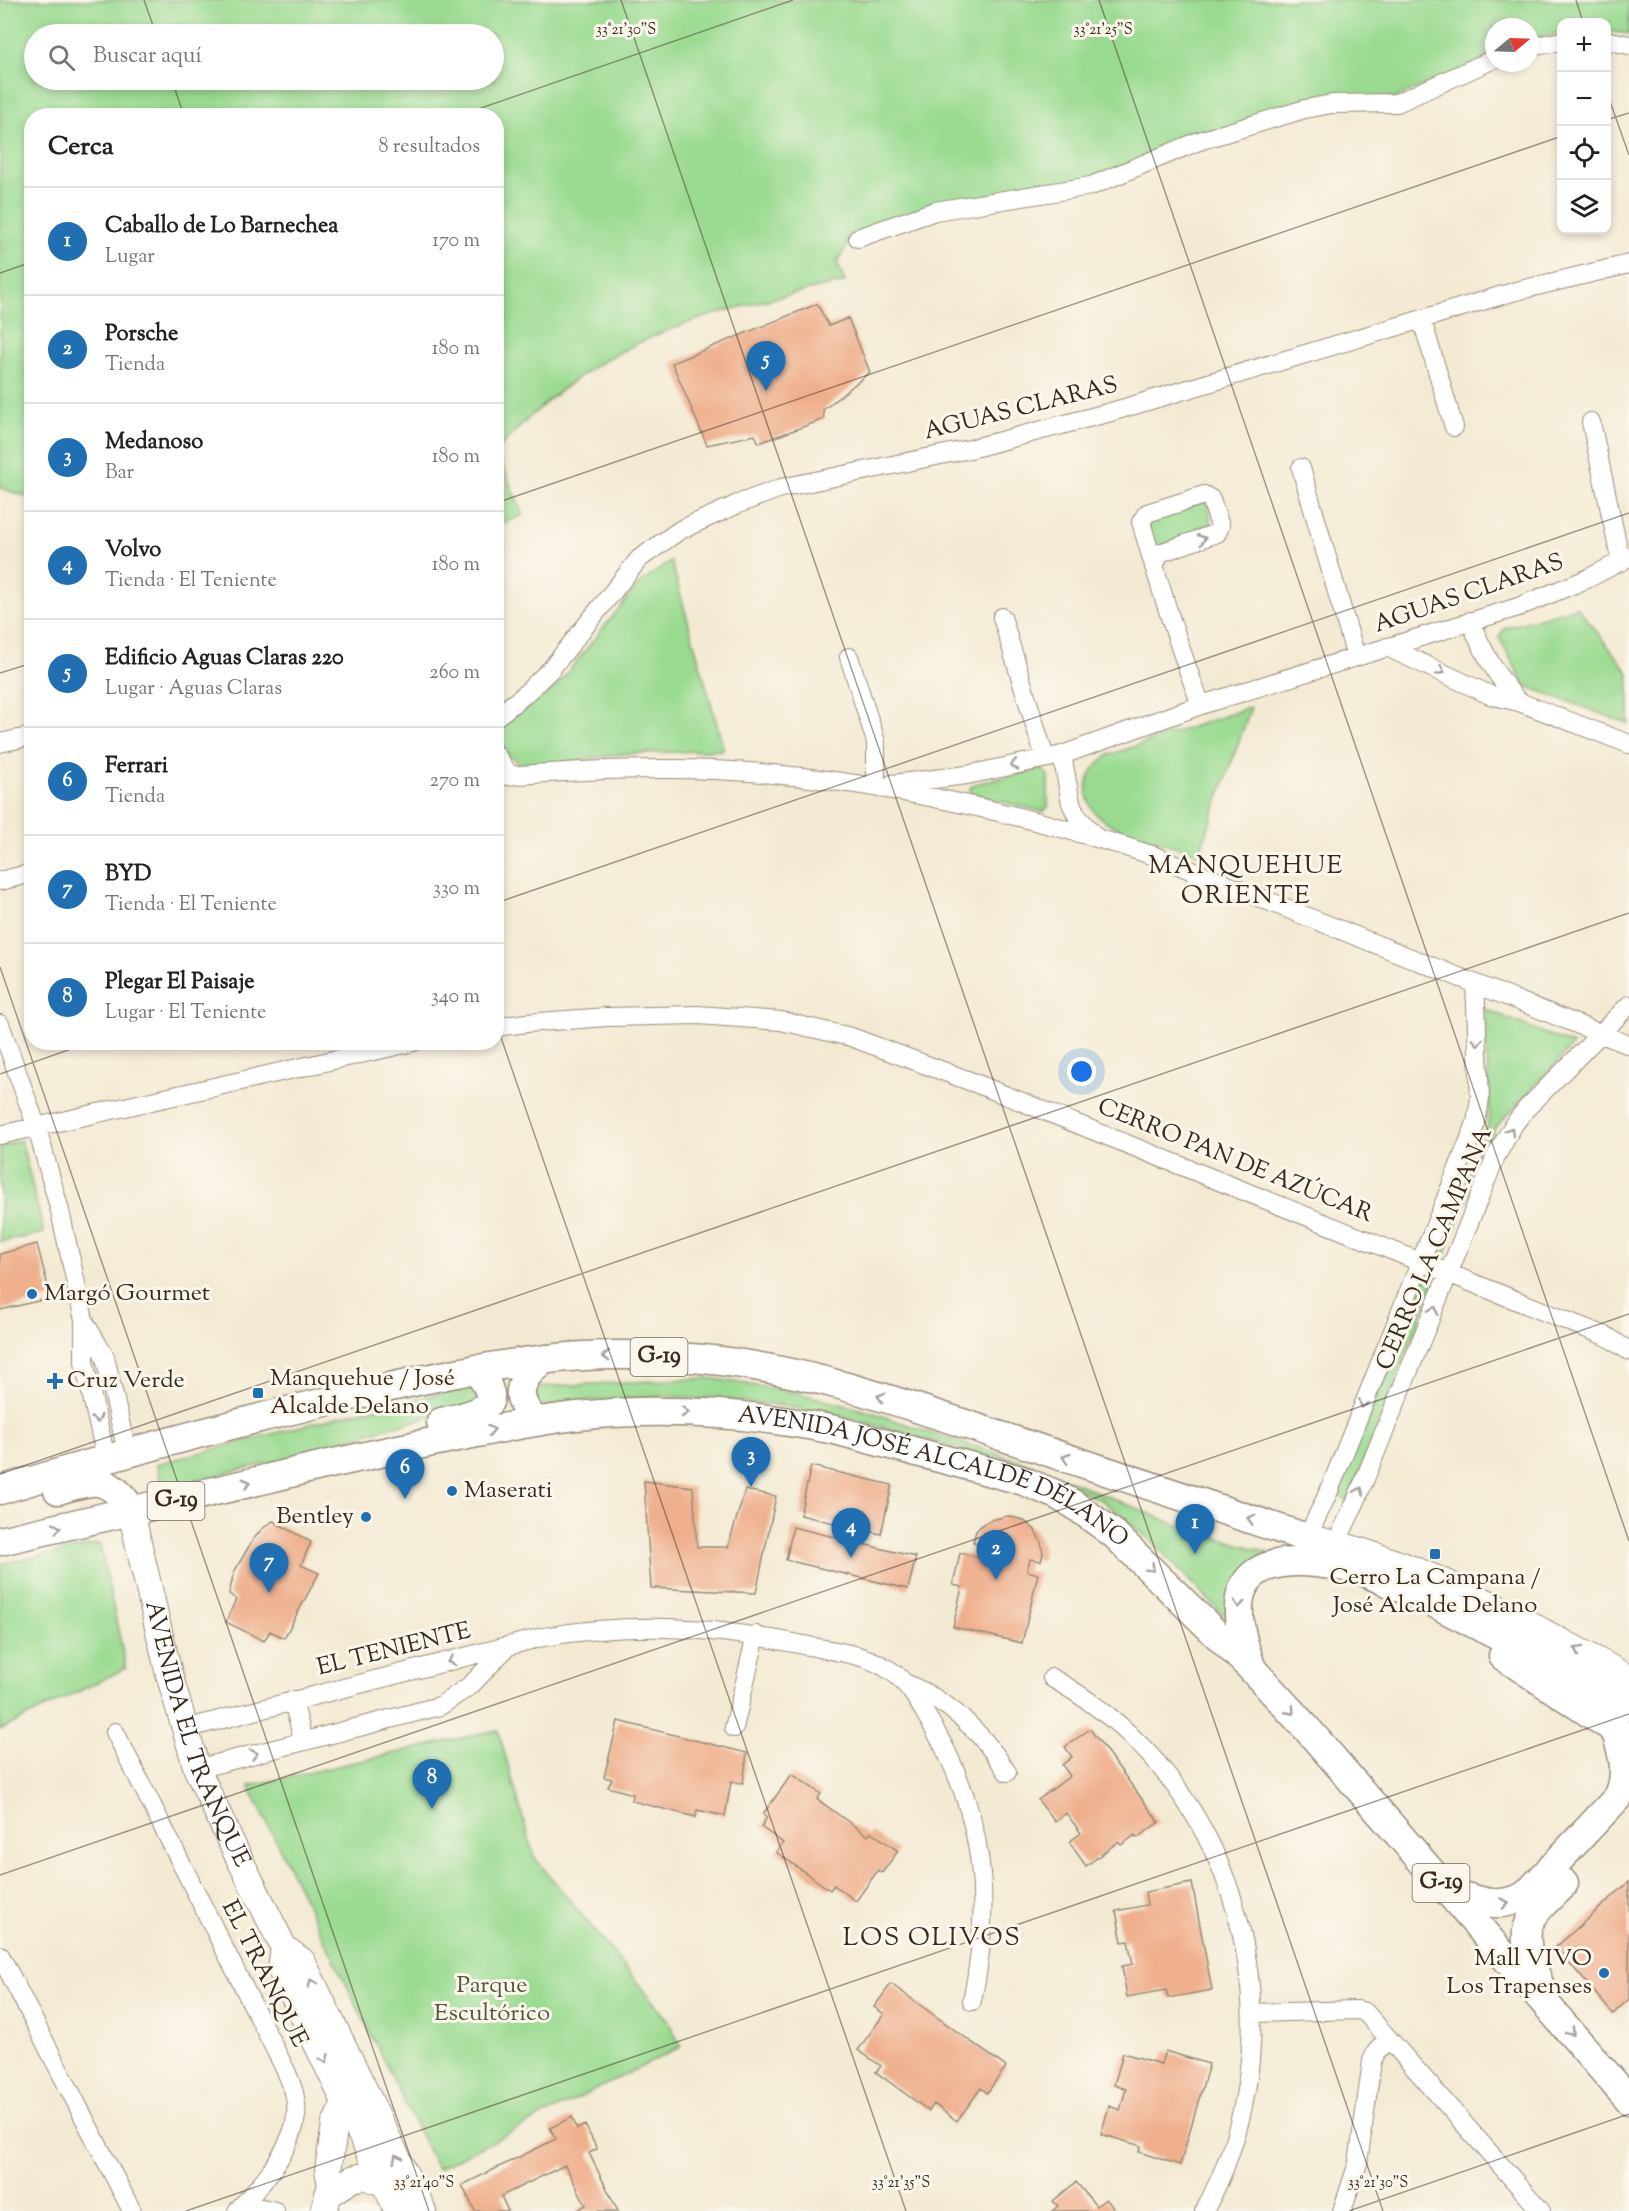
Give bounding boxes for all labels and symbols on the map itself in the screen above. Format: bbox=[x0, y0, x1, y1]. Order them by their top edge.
north arrow bbox=[1485, 18, 1539, 72]
text: 33°21'30"S bbox=[596, 20, 656, 41]
text: 33°21'25"S bbox=[1073, 20, 1133, 41]
pin: 5 bbox=[746, 342, 786, 391]
street label: AGUAS CLARAS bbox=[921, 368, 1121, 450]
one-way arrow bbox=[1196, 533, 1206, 546]
street label: AGUAS CLARAS bbox=[1370, 546, 1568, 642]
one-way arrow bbox=[1434, 663, 1445, 675]
one-way arrow bbox=[1009, 757, 1019, 770]
district label: MANQUEHUE ORIENTE bbox=[1148, 848, 1344, 915]
one-way arrow bbox=[1471, 1038, 1484, 1047]
your location bbox=[1067, 1057, 1096, 1086]
street label: CERRO PAN DE AZÚCAR bbox=[1092, 1090, 1379, 1232]
street label: CERRO LA CAMPANA bbox=[1368, 1122, 1502, 1376]
one-way arrow bbox=[1503, 1127, 1515, 1137]
place label: Margó Gourmet bbox=[44, 1277, 210, 1311]
marker: Margó Gourmet bbox=[25, 1287, 39, 1301]
one-way arrow bbox=[1427, 1306, 1439, 1317]
road number: G-19 bbox=[630, 1338, 688, 1376]
one-way arrow bbox=[602, 1350, 611, 1362]
place label: Manquehue / José Alcalde Delano bbox=[270, 1362, 455, 1424]
place label: Cruz Verde bbox=[67, 1364, 185, 1398]
marker: Cruz Verde bbox=[48, 1374, 62, 1388]
marker: Manquehue / José Alcalde Delano bbox=[251, 1386, 265, 1400]
one-way arrow bbox=[876, 1392, 887, 1404]
one-way arrow bbox=[1358, 1398, 1370, 1409]
street label: AVENIDA JOSÉ ALCALDE DÉLANO bbox=[736, 1399, 1136, 1556]
one-way arrow bbox=[680, 1406, 689, 1418]
one-way arrow bbox=[90, 1414, 103, 1424]
one-way arrow bbox=[486, 1424, 496, 1437]
pin: 3 bbox=[732, 1438, 771, 1487]
pin: 6 bbox=[386, 1450, 424, 1499]
one-way arrow bbox=[1061, 1452, 1072, 1465]
place label: Maserati bbox=[464, 1474, 553, 1508]
one-way arrow bbox=[242, 1478, 252, 1491]
road number: G-19 bbox=[148, 1482, 204, 1520]
marker: Maserati bbox=[445, 1484, 459, 1498]
one-way arrow bbox=[1353, 1486, 1365, 1497]
place label: Bentley bbox=[276, 1500, 354, 1534]
pin: 1 bbox=[1176, 1504, 1214, 1554]
pin: 4 bbox=[832, 1508, 870, 1558]
marker: Bentley bbox=[359, 1510, 373, 1524]
one-way arrow bbox=[1246, 1514, 1257, 1526]
one-way arrow bbox=[52, 1522, 62, 1535]
pin: 2 bbox=[976, 1530, 1016, 1580]
pin: 7 bbox=[250, 1544, 288, 1593]
marker: Cerro La Campana / José Alcalde Delano bbox=[1428, 1547, 1442, 1561]
one-way arrow bbox=[1143, 1561, 1154, 1572]
place label: Cerro La Campana / José Alcalde Delano bbox=[1329, 1561, 1541, 1623]
street label: AVENIDA EL TRANQUE bbox=[135, 1597, 258, 1874]
one-way arrow bbox=[1233, 1600, 1246, 1609]
street label: EL TENIENTE bbox=[313, 1614, 475, 1686]
one-way arrow bbox=[1574, 1646, 1584, 1657]
one-way arrow bbox=[446, 1653, 456, 1666]
one-way arrow bbox=[1284, 1704, 1295, 1715]
one-way arrow bbox=[249, 1748, 259, 1761]
pin: 8 bbox=[412, 1760, 452, 1809]
road number: G-19 bbox=[1412, 1864, 1470, 1902]
street label: EL TRANQUE bbox=[212, 1895, 316, 2054]
one-way arrow bbox=[1501, 1897, 1510, 1909]
district label: LOS OLIVOS bbox=[843, 1920, 1021, 1957]
place label: Mall VIVO Los Trapenses bbox=[1447, 1942, 1592, 2004]
marker: Mall VIVO Los Trapenses bbox=[1597, 1966, 1611, 1980]
park label: Parque Escultórico bbox=[434, 1969, 550, 2031]
one-way arrow bbox=[308, 1978, 320, 1989]
one-way arrow bbox=[1564, 2025, 1575, 2036]
one-way arrow bbox=[318, 2052, 329, 2063]
one-way arrow bbox=[393, 2154, 405, 2165]
text: 33°21'40"S bbox=[394, 2173, 454, 2194]
text: 33°21'35"S bbox=[872, 2173, 930, 2194]
text: 33°21'30"S bbox=[1348, 2173, 1408, 2194]

